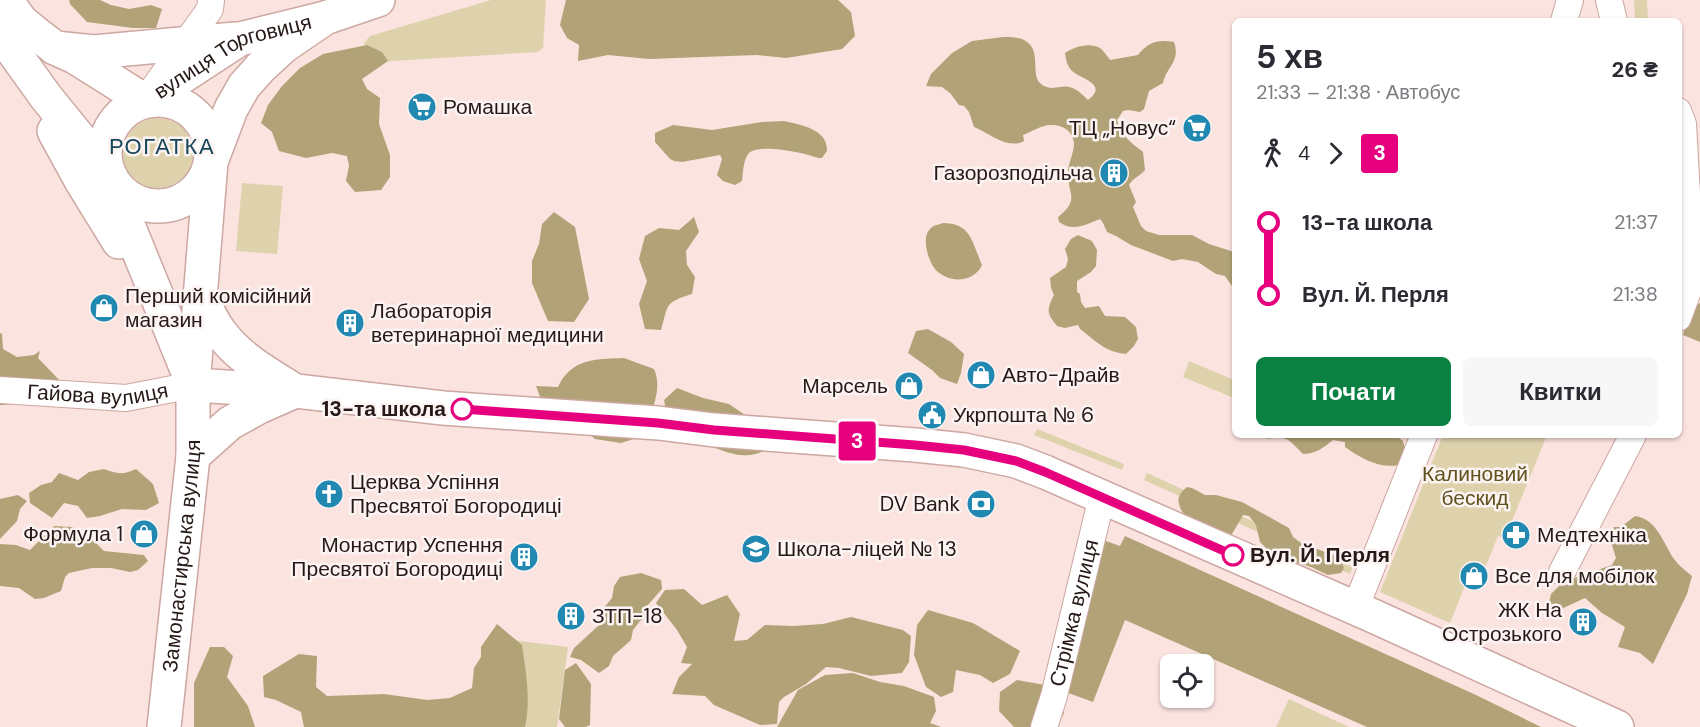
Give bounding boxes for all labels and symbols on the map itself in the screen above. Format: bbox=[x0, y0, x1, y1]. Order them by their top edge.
street label: вулиця Торговиця bbox=[148, 8, 315, 105]
supermarket icon: Ромашка bbox=[406, 91, 438, 123]
place label: Ромашка bbox=[443, 93, 532, 121]
supermarket icon: ТЦ „Новус“ bbox=[1181, 112, 1213, 144]
place label: ТЦ „Новус“ bbox=[1069, 114, 1176, 142]
district label: РОГАТКА bbox=[109, 132, 215, 161]
building icon: Газорозподільча bbox=[1098, 157, 1130, 189]
place label: Газорозподільча bbox=[934, 159, 1093, 187]
place label: Перший комісійний магазин bbox=[125, 282, 312, 334]
shop icon: Перший комісійний магазин bbox=[88, 292, 120, 324]
place label: Лабораторія ветеринарної медицини bbox=[371, 297, 604, 349]
building icon: Лабораторія ветеринарної медицини bbox=[334, 307, 366, 339]
shop icon: Авто-Драйв bbox=[965, 359, 997, 391]
place label: Авто-Драйв bbox=[1002, 361, 1120, 389]
shop icon: Марсель bbox=[893, 370, 925, 402]
place label: Марсель bbox=[802, 372, 888, 400]
street label: Гайова вулиця bbox=[26, 376, 170, 413]
place label: 13-та школа bbox=[322, 395, 446, 423]
marker: 13-та школа bbox=[451, 398, 473, 420]
public building icon: Укрпошта № 6 bbox=[916, 399, 948, 431]
place label: Укрпошта № 6 bbox=[953, 401, 1094, 429]
line badge: 3 bbox=[838, 422, 876, 460]
street label: Замонастирська вулиця bbox=[156, 440, 207, 674]
park label: Калиновий бескид bbox=[1422, 460, 1528, 512]
place label: Церква Успіння Пресвятої Богородиці bbox=[350, 468, 562, 520]
church icon: Церква Успіння Пресвятої Богородиці bbox=[313, 478, 345, 510]
bank icon: DV Bank bbox=[965, 488, 997, 520]
place label: DV Bank bbox=[880, 490, 960, 518]
shop icon: Формула 1 bbox=[128, 518, 160, 550]
pharmacy icon: Медтехніка bbox=[1500, 519, 1532, 551]
place label: Формула 1 bbox=[23, 520, 123, 548]
place label: Медтехніка bbox=[1537, 521, 1647, 549]
place label: Монастир Успення Пресвятої Богородиці bbox=[291, 531, 503, 583]
school or university icon: Школа-ліцей № 13 bbox=[740, 533, 772, 565]
place label: Школа-ліцей № 13 bbox=[777, 535, 957, 563]
street label: Стрімка вулиця bbox=[1043, 536, 1105, 689]
building icon: Монастир Успення Пресвятої Богородиці bbox=[508, 541, 540, 573]
place label: Вул. Й. Перля bbox=[1250, 541, 1390, 569]
marker: Вул. Й. Перля bbox=[1222, 544, 1244, 566]
shop icon: Все для мобілок bbox=[1458, 560, 1490, 592]
place label: Все для мобілок bbox=[1495, 562, 1655, 590]
place label: ЖК На Острозького bbox=[1442, 596, 1562, 648]
building icon: ЗТП-18 bbox=[555, 600, 587, 632]
place label: ЗТП-18 bbox=[592, 602, 663, 630]
building icon: ЖК На Острозького bbox=[1567, 606, 1599, 638]

